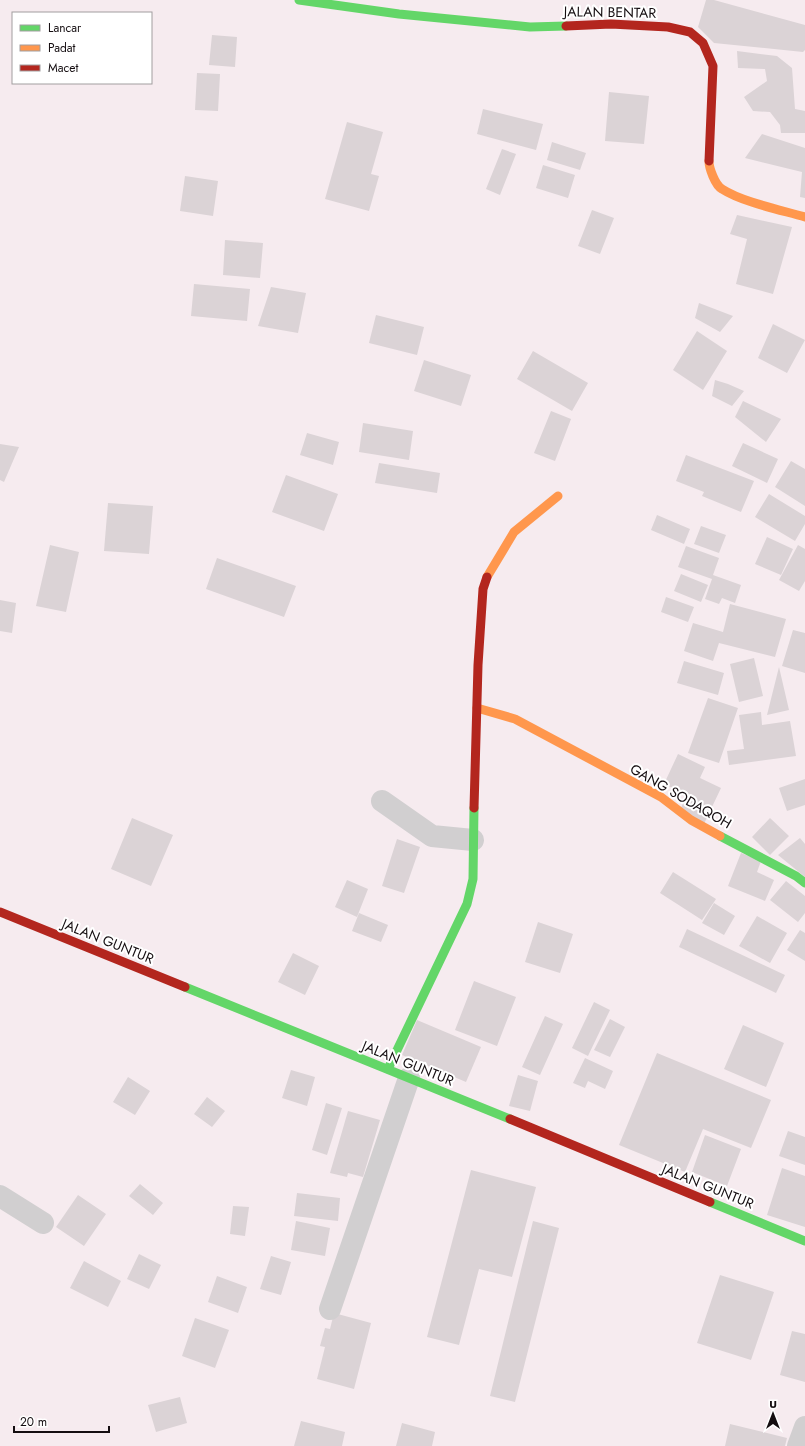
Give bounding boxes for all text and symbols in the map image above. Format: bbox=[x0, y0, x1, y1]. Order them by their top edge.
street label: JALAN BENTAR bbox=[562, 1, 656, 23]
legend bbox=[12, 12, 152, 84]
text: Lancar bbox=[48, 19, 82, 37]
text: Padat bbox=[48, 39, 76, 57]
text: Macet bbox=[48, 59, 78, 77]
street label: GANG SODAQOH bbox=[626, 759, 736, 833]
street label: JALAN GUNTUR bbox=[57, 913, 157, 969]
street label: JALAN GUNTUR bbox=[357, 1035, 457, 1091]
street label: JALAN GUNTUR bbox=[657, 1158, 757, 1214]
north arrow bbox=[753, 1394, 793, 1434]
text: U bbox=[769, 1396, 777, 1412]
scale bar bbox=[14, 1408, 109, 1434]
text: 20 m bbox=[20, 1413, 47, 1431]

